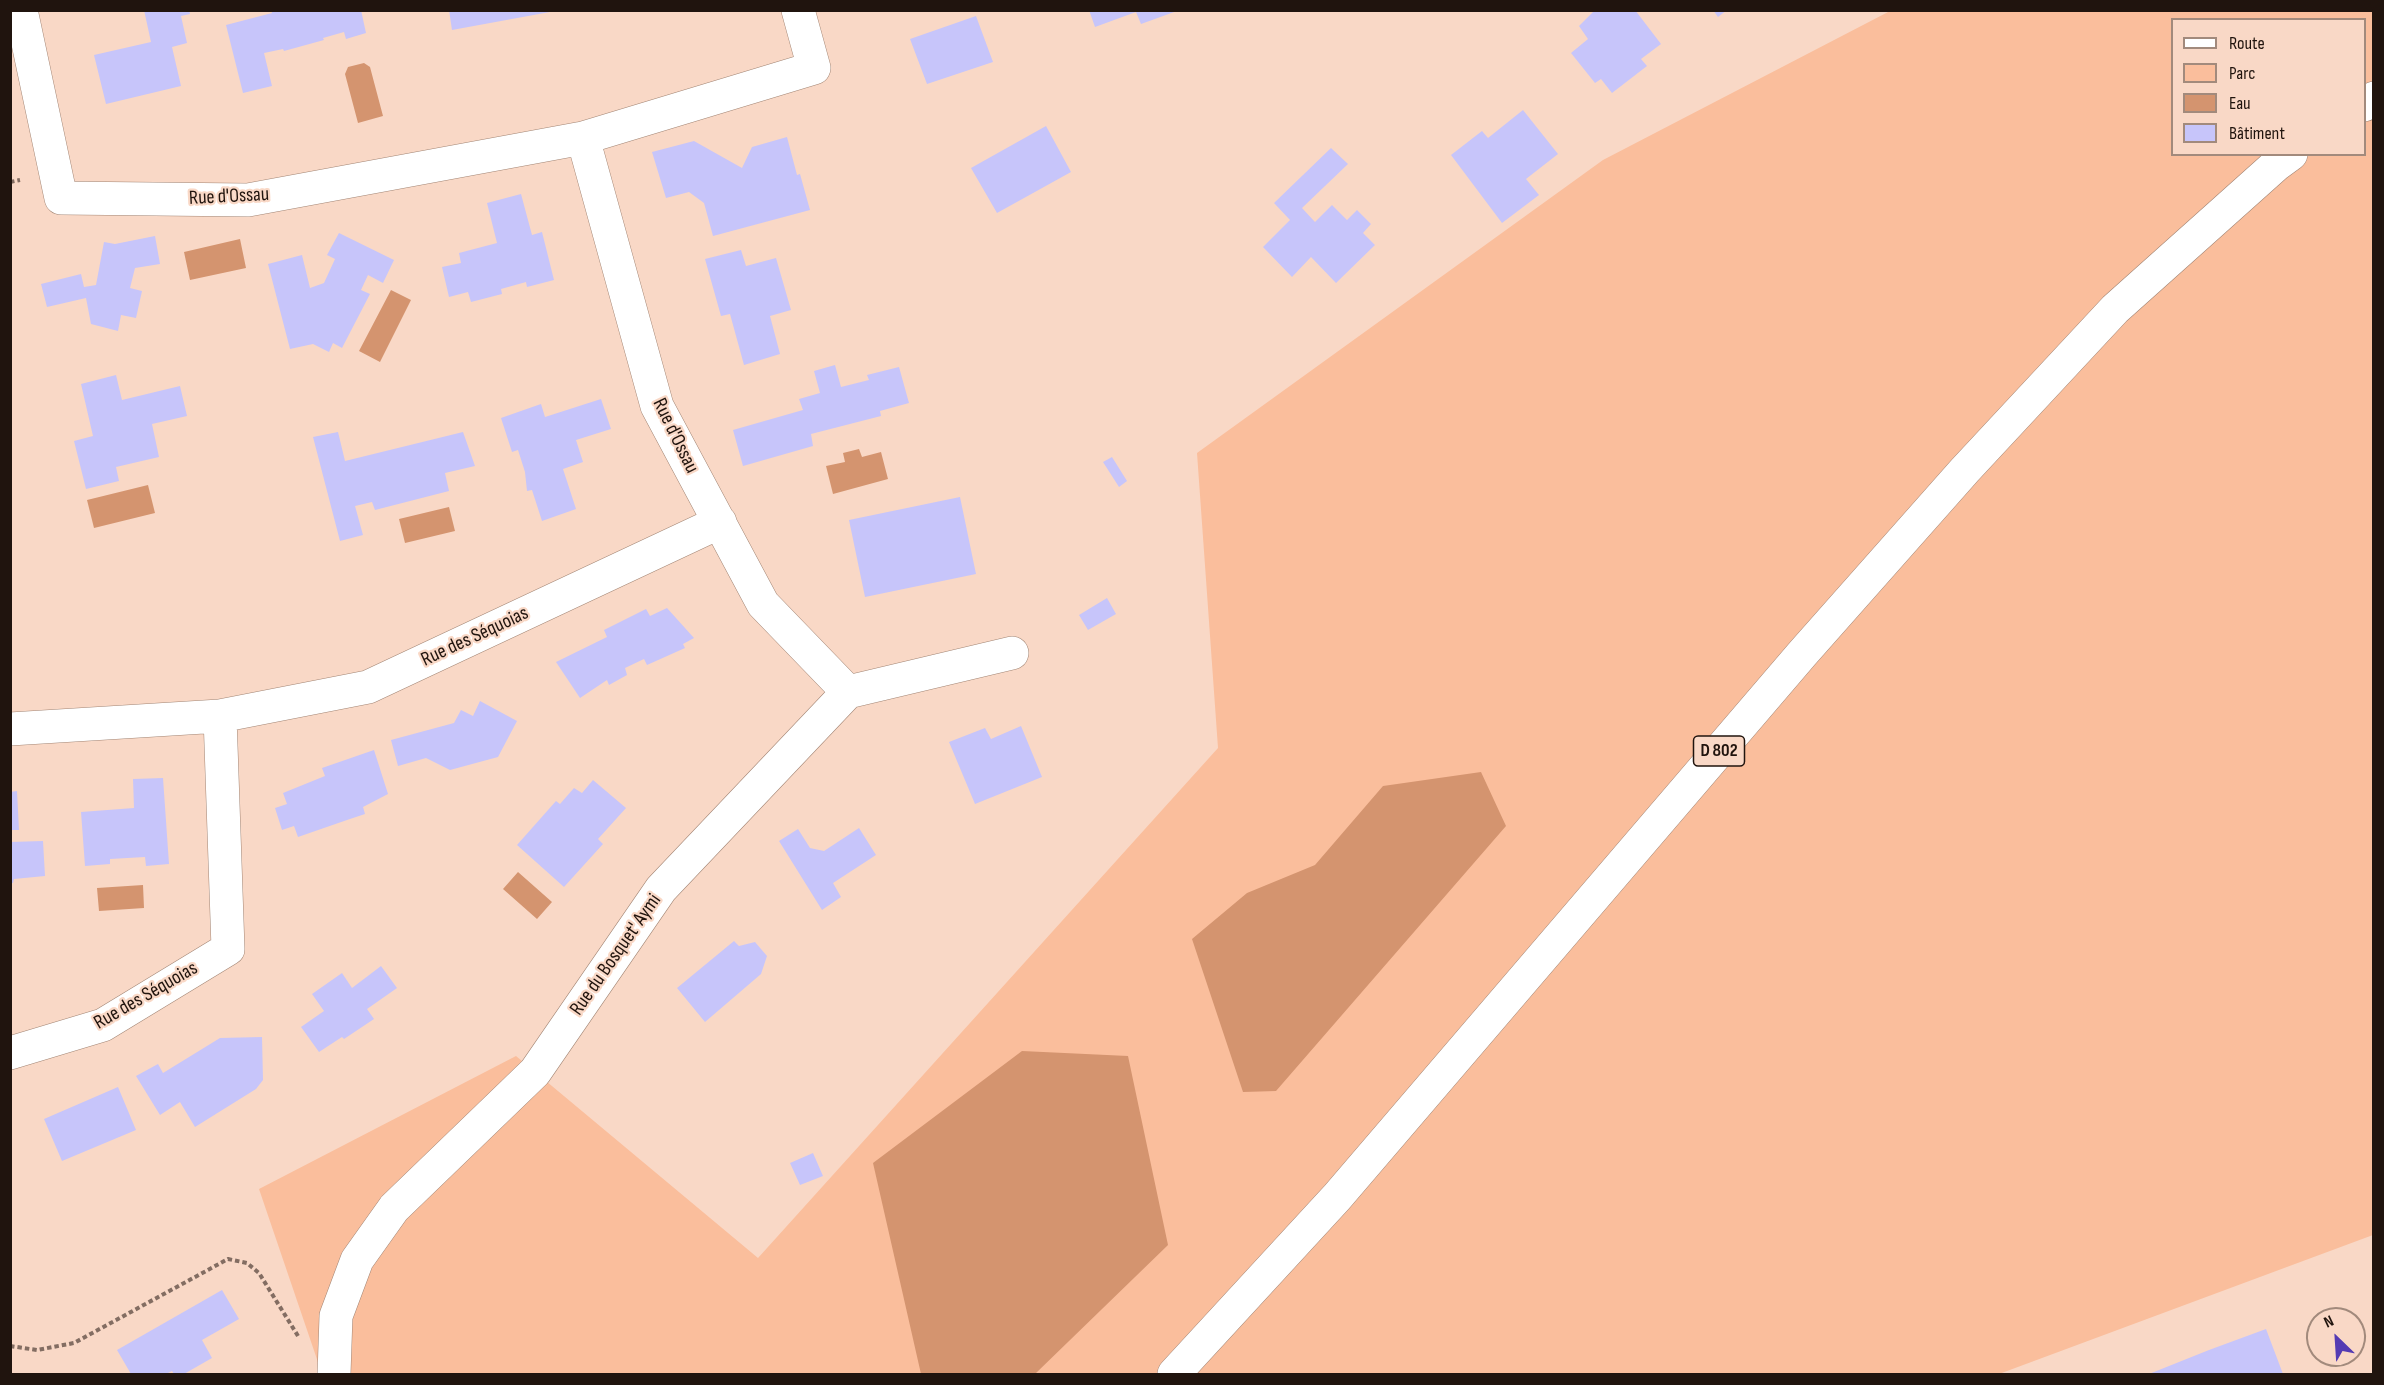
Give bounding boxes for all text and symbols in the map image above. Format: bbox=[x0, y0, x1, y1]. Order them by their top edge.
legend bbox=[2171, 18, 2366, 156]
text: Route bbox=[2229, 33, 2265, 54]
text: Parc bbox=[2229, 63, 2255, 84]
text: Eau bbox=[2229, 93, 2251, 114]
text: Bâtiment bbox=[2229, 123, 2285, 144]
street label: Rue d'Ossau bbox=[188, 183, 270, 211]
street label: Rue d'Ossau bbox=[647, 395, 703, 477]
street label: Rue des Séquoias bbox=[417, 602, 533, 672]
road number: D 802 bbox=[1694, 736, 1744, 766]
street label: Rue du Bosquet' Aymi bbox=[565, 890, 667, 1020]
street label: Rue des Séquoias bbox=[90, 957, 202, 1035]
north arrow bbox=[2306, 1307, 2366, 1367]
text: N bbox=[2321, 1312, 2337, 1332]

